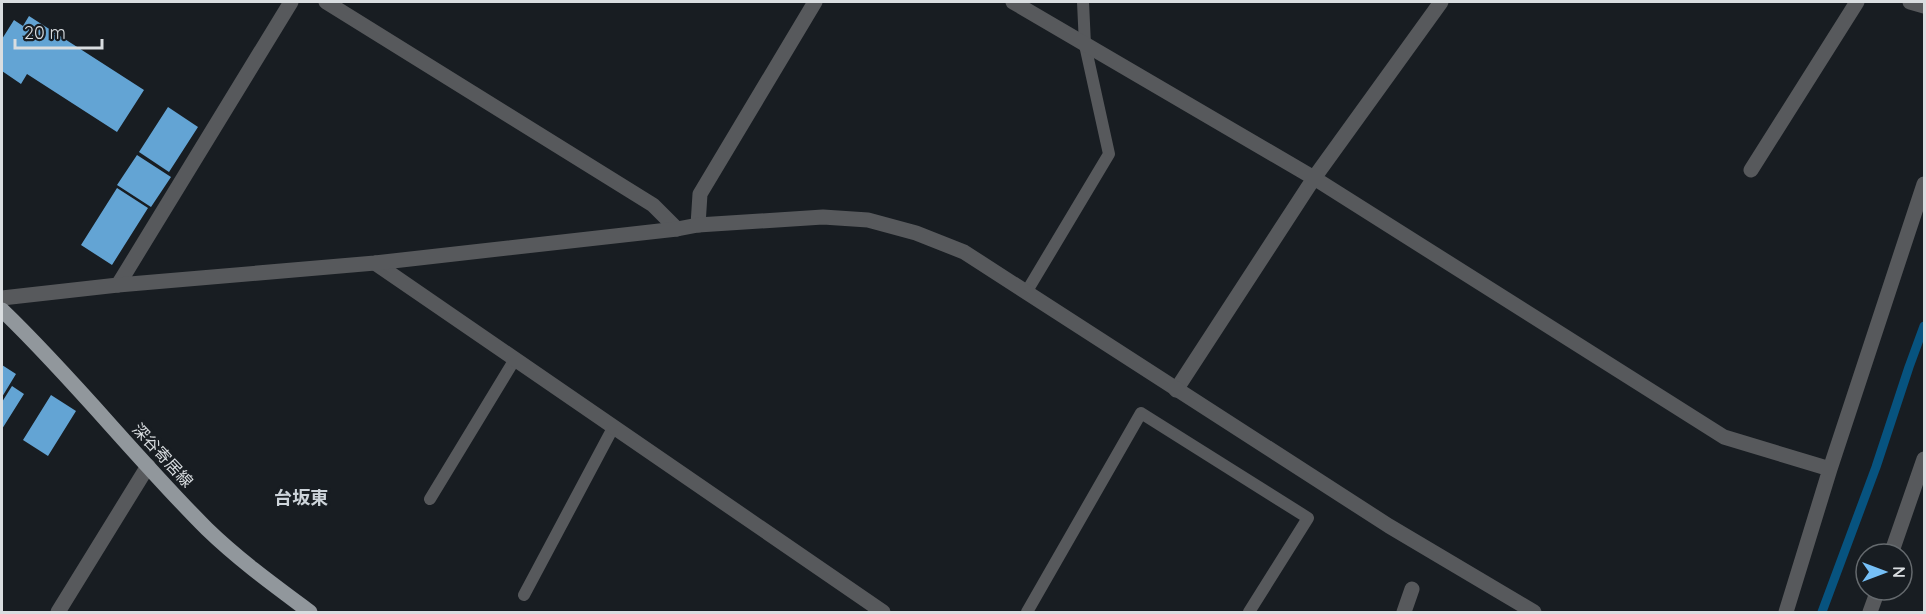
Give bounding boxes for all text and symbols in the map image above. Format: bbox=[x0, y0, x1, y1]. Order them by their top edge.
scale bar bbox=[15, 12, 102, 50]
text: 20 m bbox=[24, 21, 66, 44]
street label: 深谷寄居線 bbox=[128, 419, 198, 491]
district label: 台坂東 bbox=[274, 486, 328, 509]
north arrow bbox=[1854, 542, 1914, 602]
text: N bbox=[1889, 566, 1909, 578]

